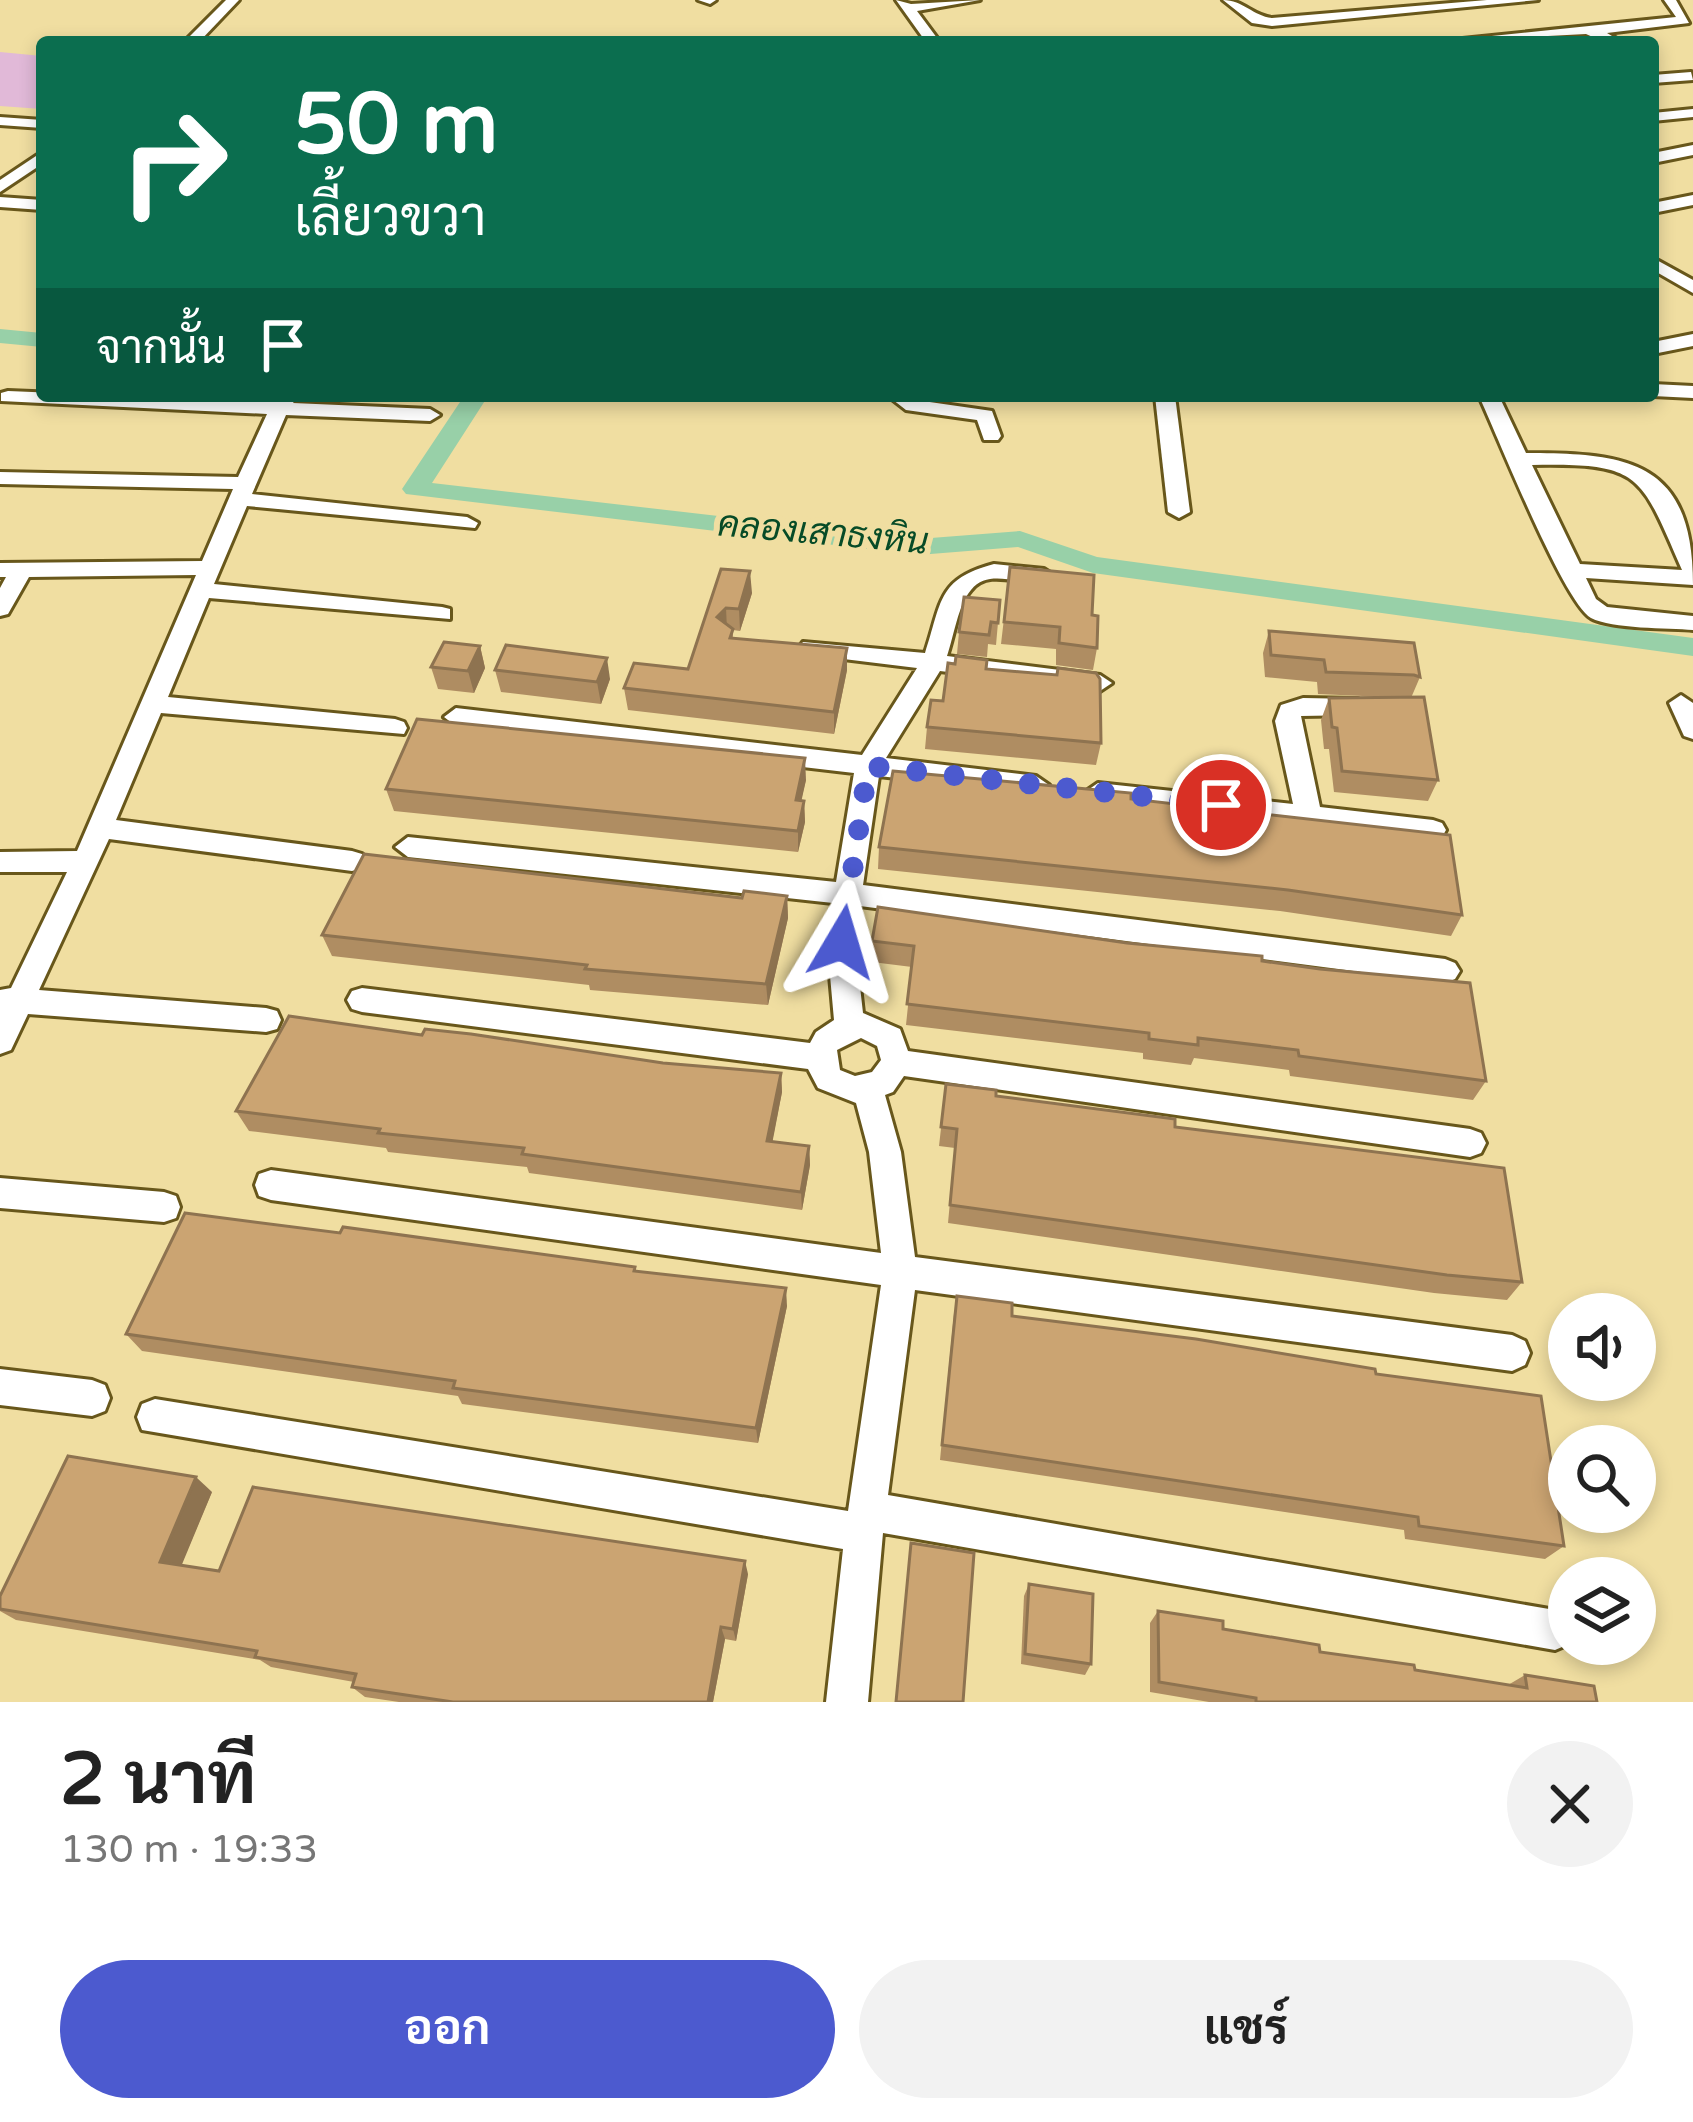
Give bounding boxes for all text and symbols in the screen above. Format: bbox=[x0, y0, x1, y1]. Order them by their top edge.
text: 50 m bbox=[294, 75, 498, 176]
icon: right bbox=[96, 84, 252, 240]
text: เลี้ยวขวา bbox=[294, 185, 487, 250]
icon: arrive bbox=[250, 312, 316, 378]
text: จากนั้น bbox=[96, 322, 226, 376]
water label: คลองเสาธงหิน bbox=[716, 502, 930, 564]
pin bbox=[1170, 754, 1272, 856]
icon: arrive bbox=[1188, 772, 1254, 838]
position arrow bbox=[779, 879, 905, 1005]
map controls bbox=[1548, 1293, 1656, 1665]
button: sound bbox=[1548, 1293, 1656, 1401]
button: search bbox=[1548, 1425, 1656, 1533]
button: layers bbox=[1548, 1557, 1656, 1665]
text: 2 นาที bbox=[60, 1737, 256, 1824]
button: close bbox=[1507, 1741, 1633, 1867]
text: 130 m · 19:33 bbox=[60, 1826, 318, 1873]
button: ออก bbox=[60, 1960, 835, 2098]
button: แชร์ bbox=[859, 1960, 1633, 2098]

